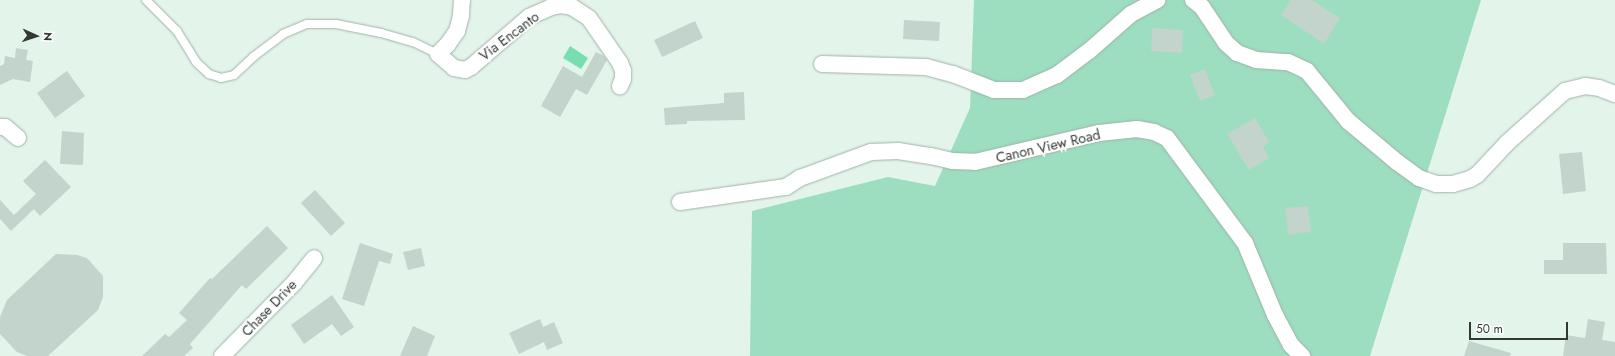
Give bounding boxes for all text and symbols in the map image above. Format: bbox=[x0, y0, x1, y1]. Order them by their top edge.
street label: Via Encanto bbox=[476, 8, 542, 64]
north arrow bbox=[16, 16, 56, 56]
text: N bbox=[40, 32, 56, 41]
street label: Canon View Road bbox=[994, 126, 1102, 166]
street label: Chase Drive bbox=[238, 276, 300, 340]
scale bar bbox=[1471, 314, 1570, 340]
text: 50 m bbox=[1476, 320, 1503, 338]

